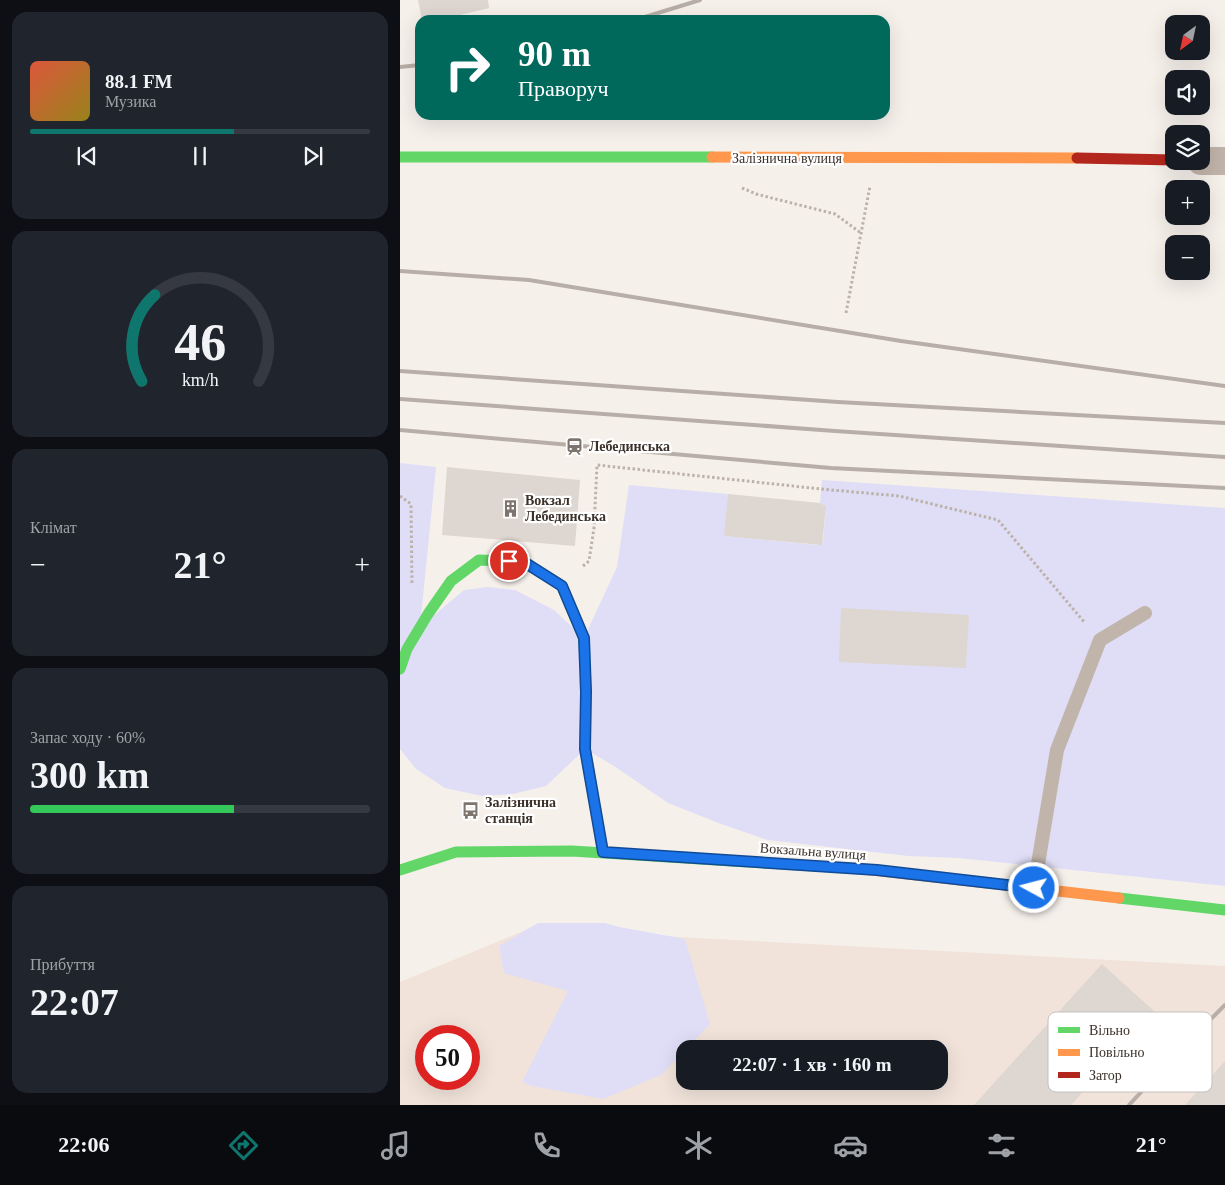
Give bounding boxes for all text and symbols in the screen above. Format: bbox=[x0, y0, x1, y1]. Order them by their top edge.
north arrow bbox=[1165, 15, 1210, 60]
map controls bbox=[1165, 15, 1210, 280]
icon: right bbox=[435, 35, 500, 100]
text: 90 m bbox=[518, 35, 591, 74]
button: sound bbox=[1165, 70, 1210, 115]
text: 88.1 FM bbox=[105, 71, 173, 92]
text: Праворуч bbox=[518, 76, 609, 101]
text: Музика bbox=[105, 93, 156, 110]
button: layers bbox=[1165, 125, 1210, 170]
icon: previous bbox=[73, 142, 101, 170]
icon: pause bbox=[186, 142, 214, 170]
icon: next bbox=[299, 142, 327, 170]
street label: Залізнична вулиця bbox=[732, 151, 843, 166]
button: + bbox=[1165, 180, 1210, 225]
button: − bbox=[1165, 235, 1210, 280]
text: 46 bbox=[174, 314, 226, 371]
text: km/h bbox=[182, 370, 218, 390]
station icon: Лебединська bbox=[565, 436, 585, 456]
place label: Лебединська bbox=[589, 439, 670, 454]
place label: Вокзал Лебединська bbox=[525, 493, 606, 524]
building icon: Вокзал Лебединська bbox=[501, 498, 521, 518]
text: Клімат bbox=[30, 519, 77, 536]
pin bbox=[488, 540, 530, 582]
text: 21° bbox=[173, 544, 227, 586]
icon: arrive bbox=[495, 547, 523, 575]
text: − bbox=[30, 549, 46, 580]
text: + bbox=[354, 549, 370, 580]
text: Запас ходу · 60% bbox=[30, 729, 145, 746]
text: 300 km bbox=[30, 754, 149, 796]
place label: Залізнична станція bbox=[485, 795, 556, 826]
bus stop icon: Залізнична станція bbox=[461, 800, 481, 820]
street label: Вокзальна вулиця bbox=[759, 840, 867, 863]
position arrow bbox=[1007, 861, 1059, 913]
text: Прибуття bbox=[30, 956, 95, 973]
text: 22:07 bbox=[30, 981, 119, 1023]
legend bbox=[1048, 1012, 1212, 1092]
text: Вільно bbox=[1089, 1023, 1130, 1038]
speed limit sign: 50 bbox=[415, 1025, 480, 1090]
text: Повільно bbox=[1089, 1045, 1144, 1060]
text: 22:07 · 1 хв · 160 m bbox=[732, 1054, 892, 1075]
text: Затор bbox=[1089, 1068, 1122, 1083]
icon: directions bbox=[226, 1128, 261, 1163]
icon: music bbox=[378, 1128, 413, 1163]
icon: phone bbox=[529, 1128, 564, 1163]
icon: climate bbox=[681, 1128, 716, 1163]
icon: car bbox=[833, 1128, 868, 1163]
icon: filters bbox=[984, 1128, 1019, 1163]
text: 22:06 bbox=[58, 1132, 110, 1157]
text: 21° bbox=[1136, 1132, 1167, 1157]

